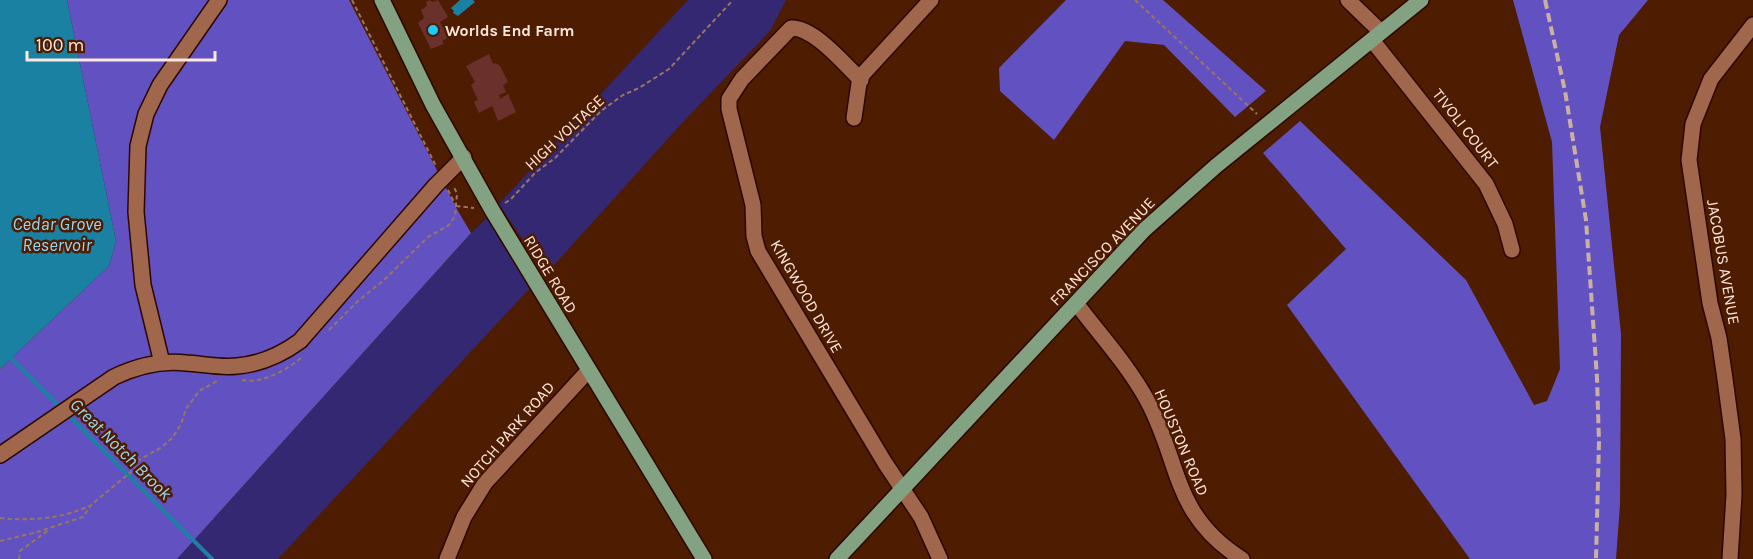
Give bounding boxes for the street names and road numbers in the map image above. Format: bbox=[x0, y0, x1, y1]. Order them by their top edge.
street label: TIVOLI COURT bbox=[1429, 85, 1503, 172]
street label: HIGH VOLTAGE bbox=[521, 91, 608, 174]
street label: FRANCISCO AVENUE bbox=[1046, 193, 1159, 310]
street label: JACOBUS AVENUE bbox=[1703, 198, 1744, 326]
street label: RIDGE ROAD bbox=[520, 232, 581, 317]
street label: KINGWOOD DRIVE bbox=[766, 236, 847, 356]
street label: NOTCH PARK ROAD bbox=[456, 377, 559, 491]
street label: HOUSTON ROAD bbox=[1151, 386, 1213, 498]

